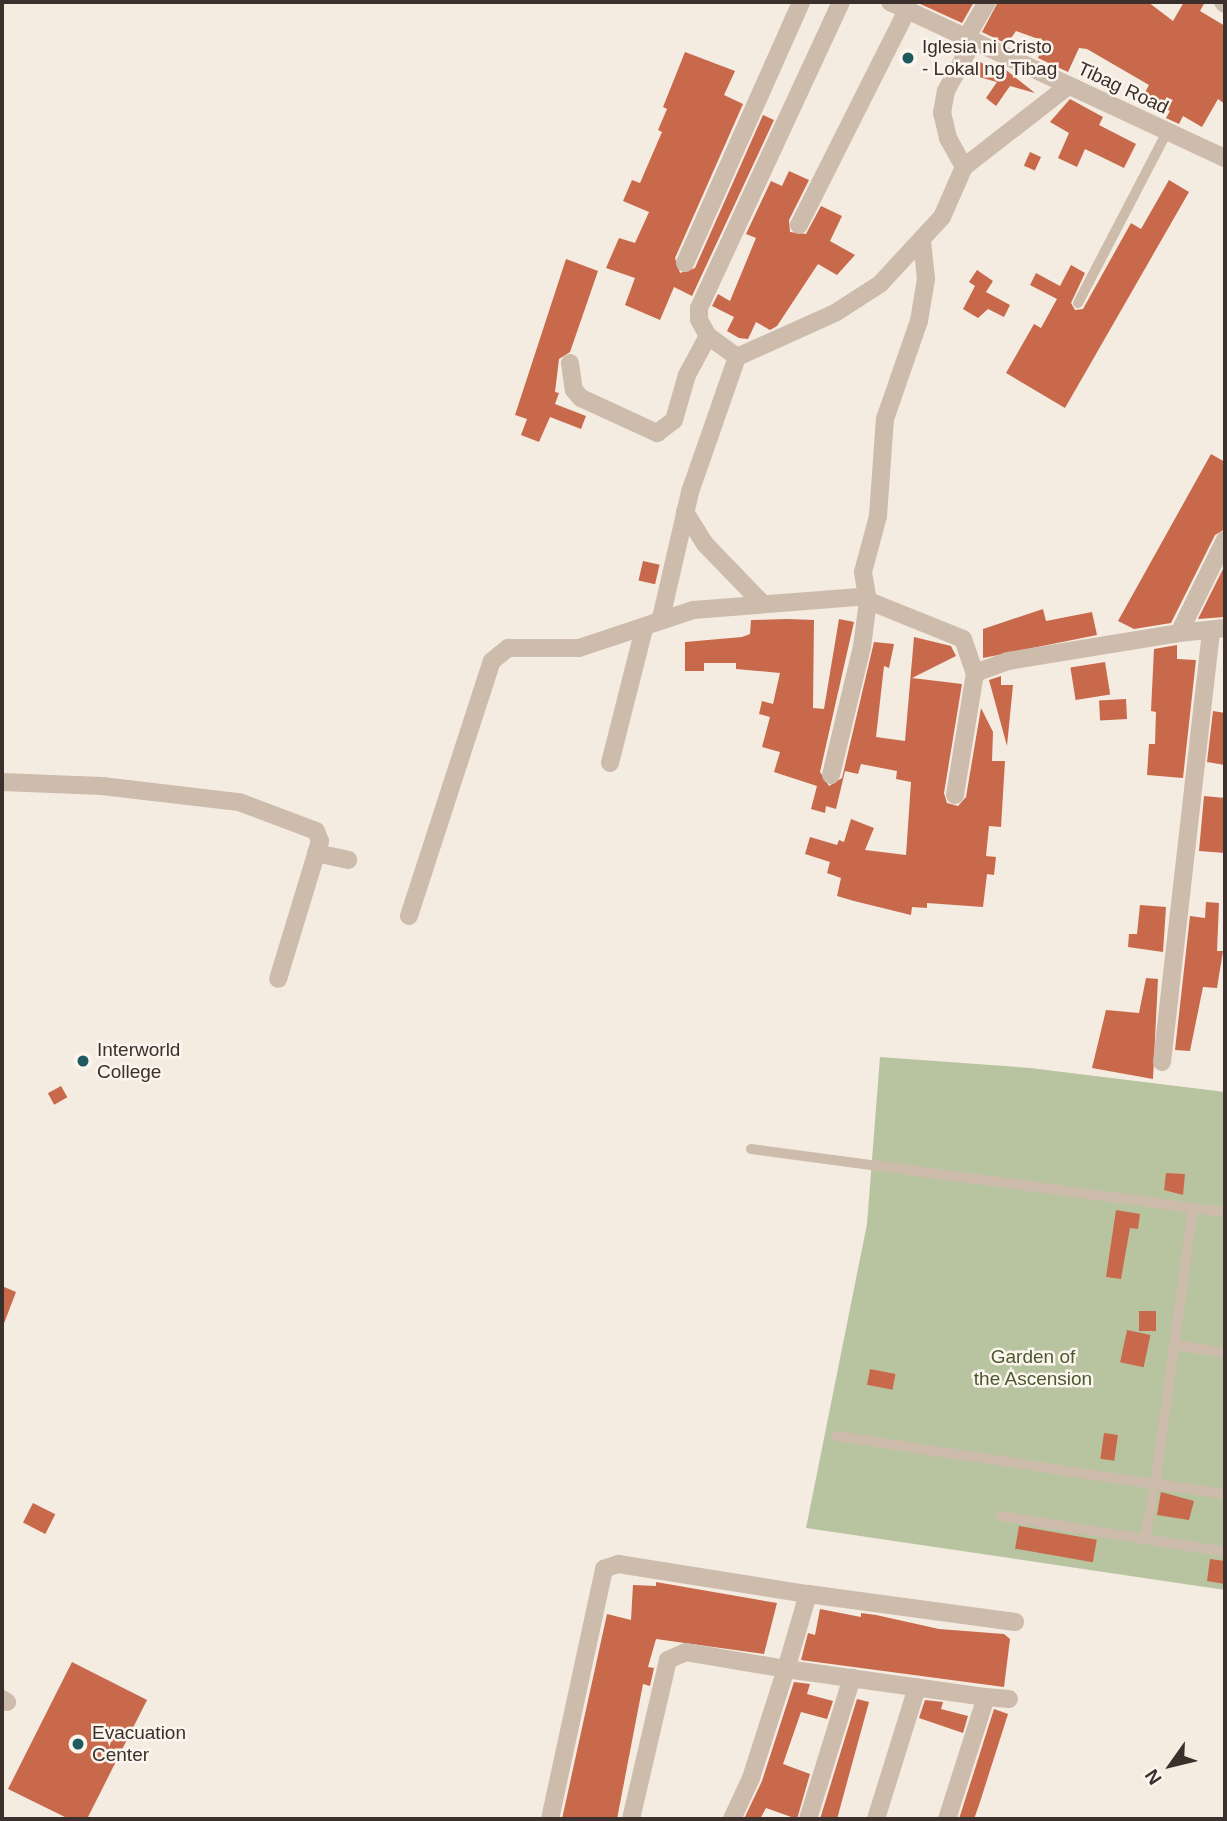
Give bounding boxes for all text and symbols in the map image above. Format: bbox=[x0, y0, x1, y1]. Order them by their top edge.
place label: Iglesia ni Cristo - Lokal ng Tibag bbox=[922, 36, 1058, 80]
marker: Iglesia ni Cristo - Lokal ng Tibag bbox=[900, 50, 916, 66]
street label: Tibag Road bbox=[1074, 57, 1172, 119]
place label: Interworld College bbox=[97, 1039, 180, 1083]
marker: Interworld College bbox=[75, 1053, 91, 1069]
park label: Garden of the Ascension bbox=[973, 1346, 1093, 1390]
place label: Evacuation Center bbox=[92, 1722, 186, 1766]
north arrow bbox=[1136, 1730, 1206, 1800]
marker: Evacuation Center bbox=[70, 1736, 86, 1752]
text: N bbox=[1141, 1765, 1166, 1789]

